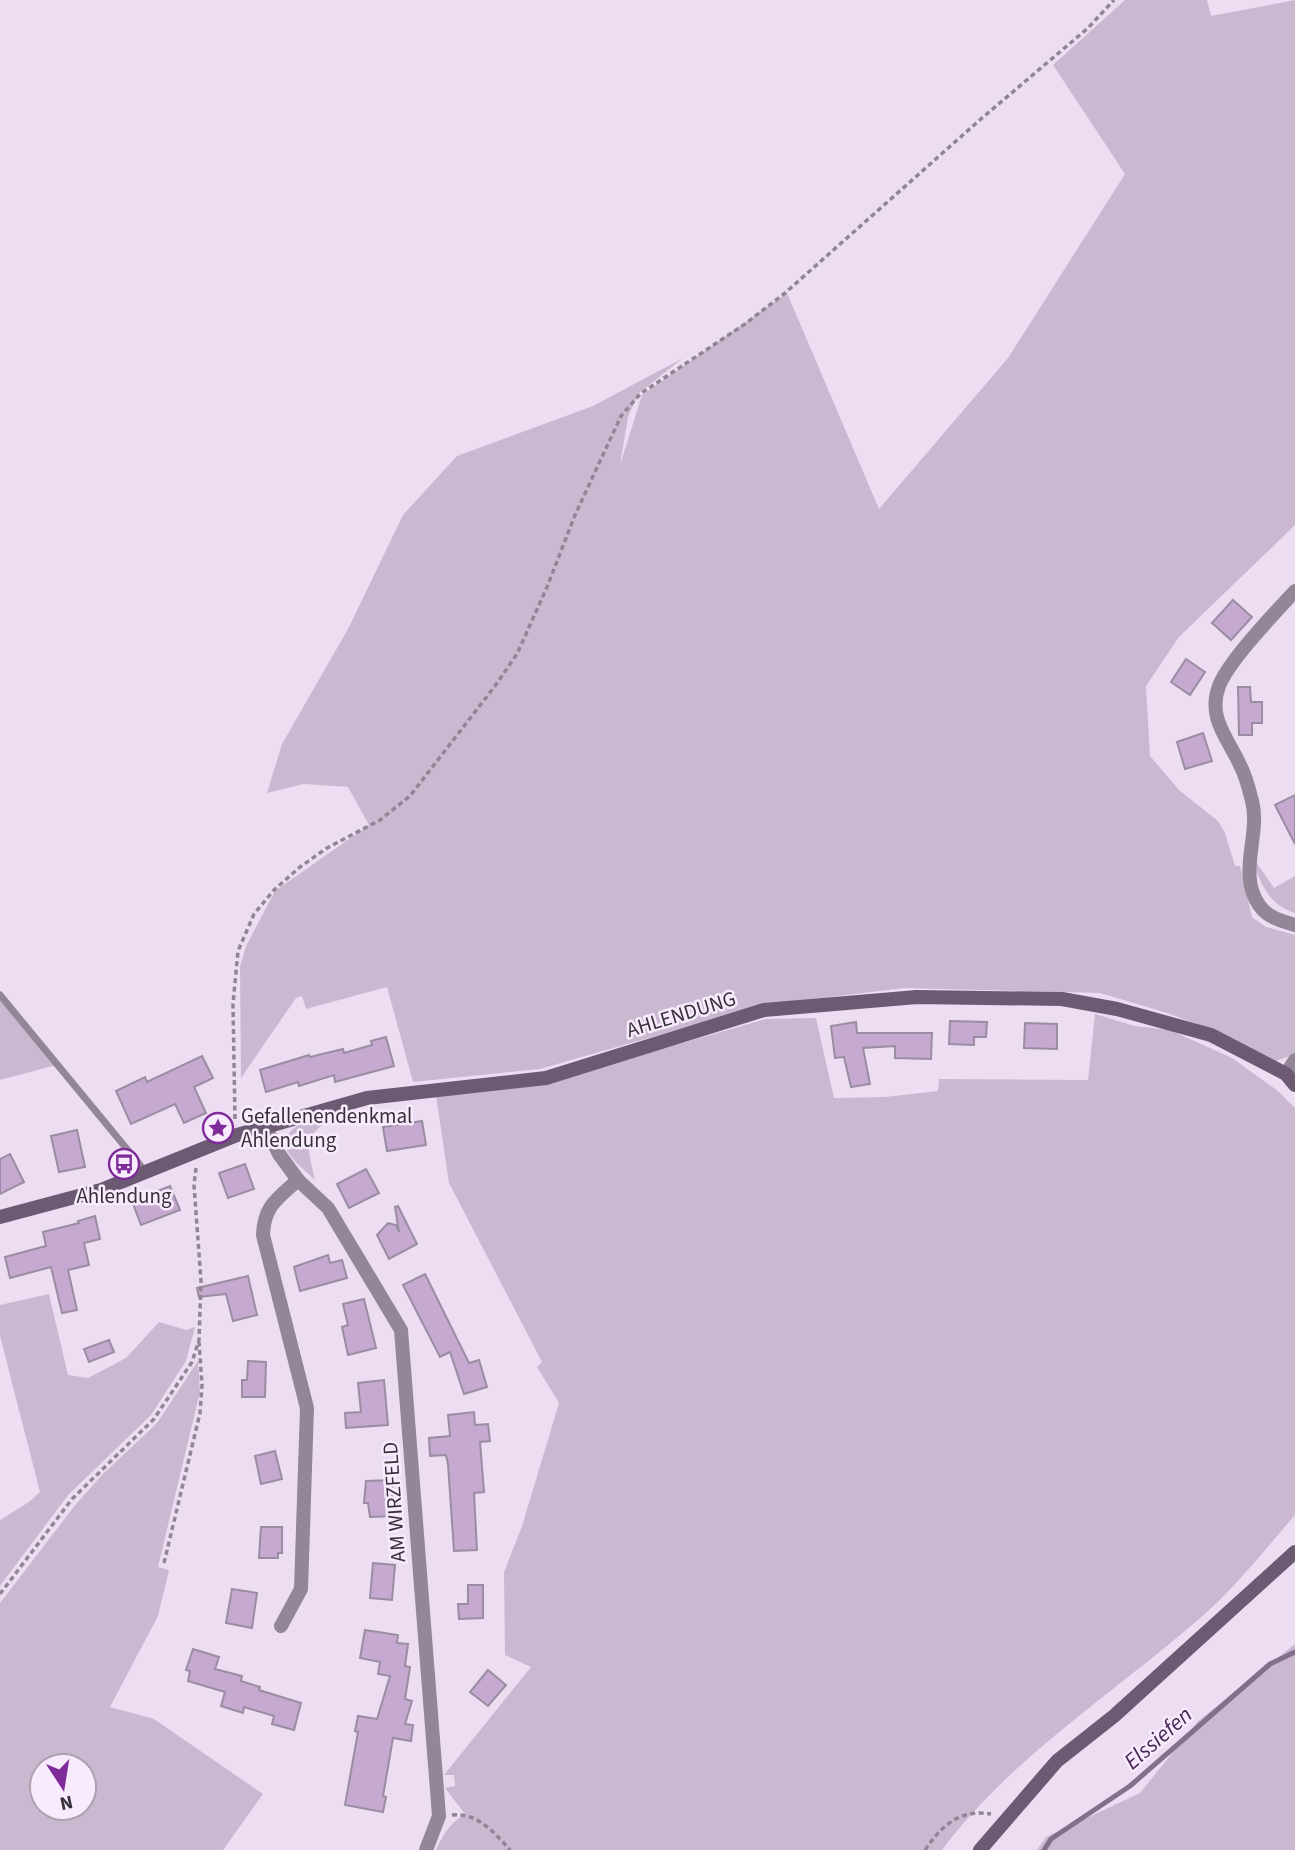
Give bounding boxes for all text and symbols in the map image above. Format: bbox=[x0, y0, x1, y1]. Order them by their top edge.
street label: AHLENDUNG bbox=[623, 983, 739, 1045]
place label: Gefallenendenkmal Ahlendung bbox=[241, 1101, 412, 1155]
place icon: Gefallenendenkmal Ahlendung bbox=[201, 1111, 235, 1145]
bus stop icon: Ahlendung bbox=[107, 1147, 141, 1181]
place label: Ahlendung bbox=[76, 1181, 172, 1211]
street label: AM WIRZFELD bbox=[375, 1441, 413, 1563]
water label: Elssiefen bbox=[1116, 1699, 1200, 1777]
north arrow bbox=[28, 1752, 98, 1822]
text: N bbox=[57, 1788, 75, 1817]

